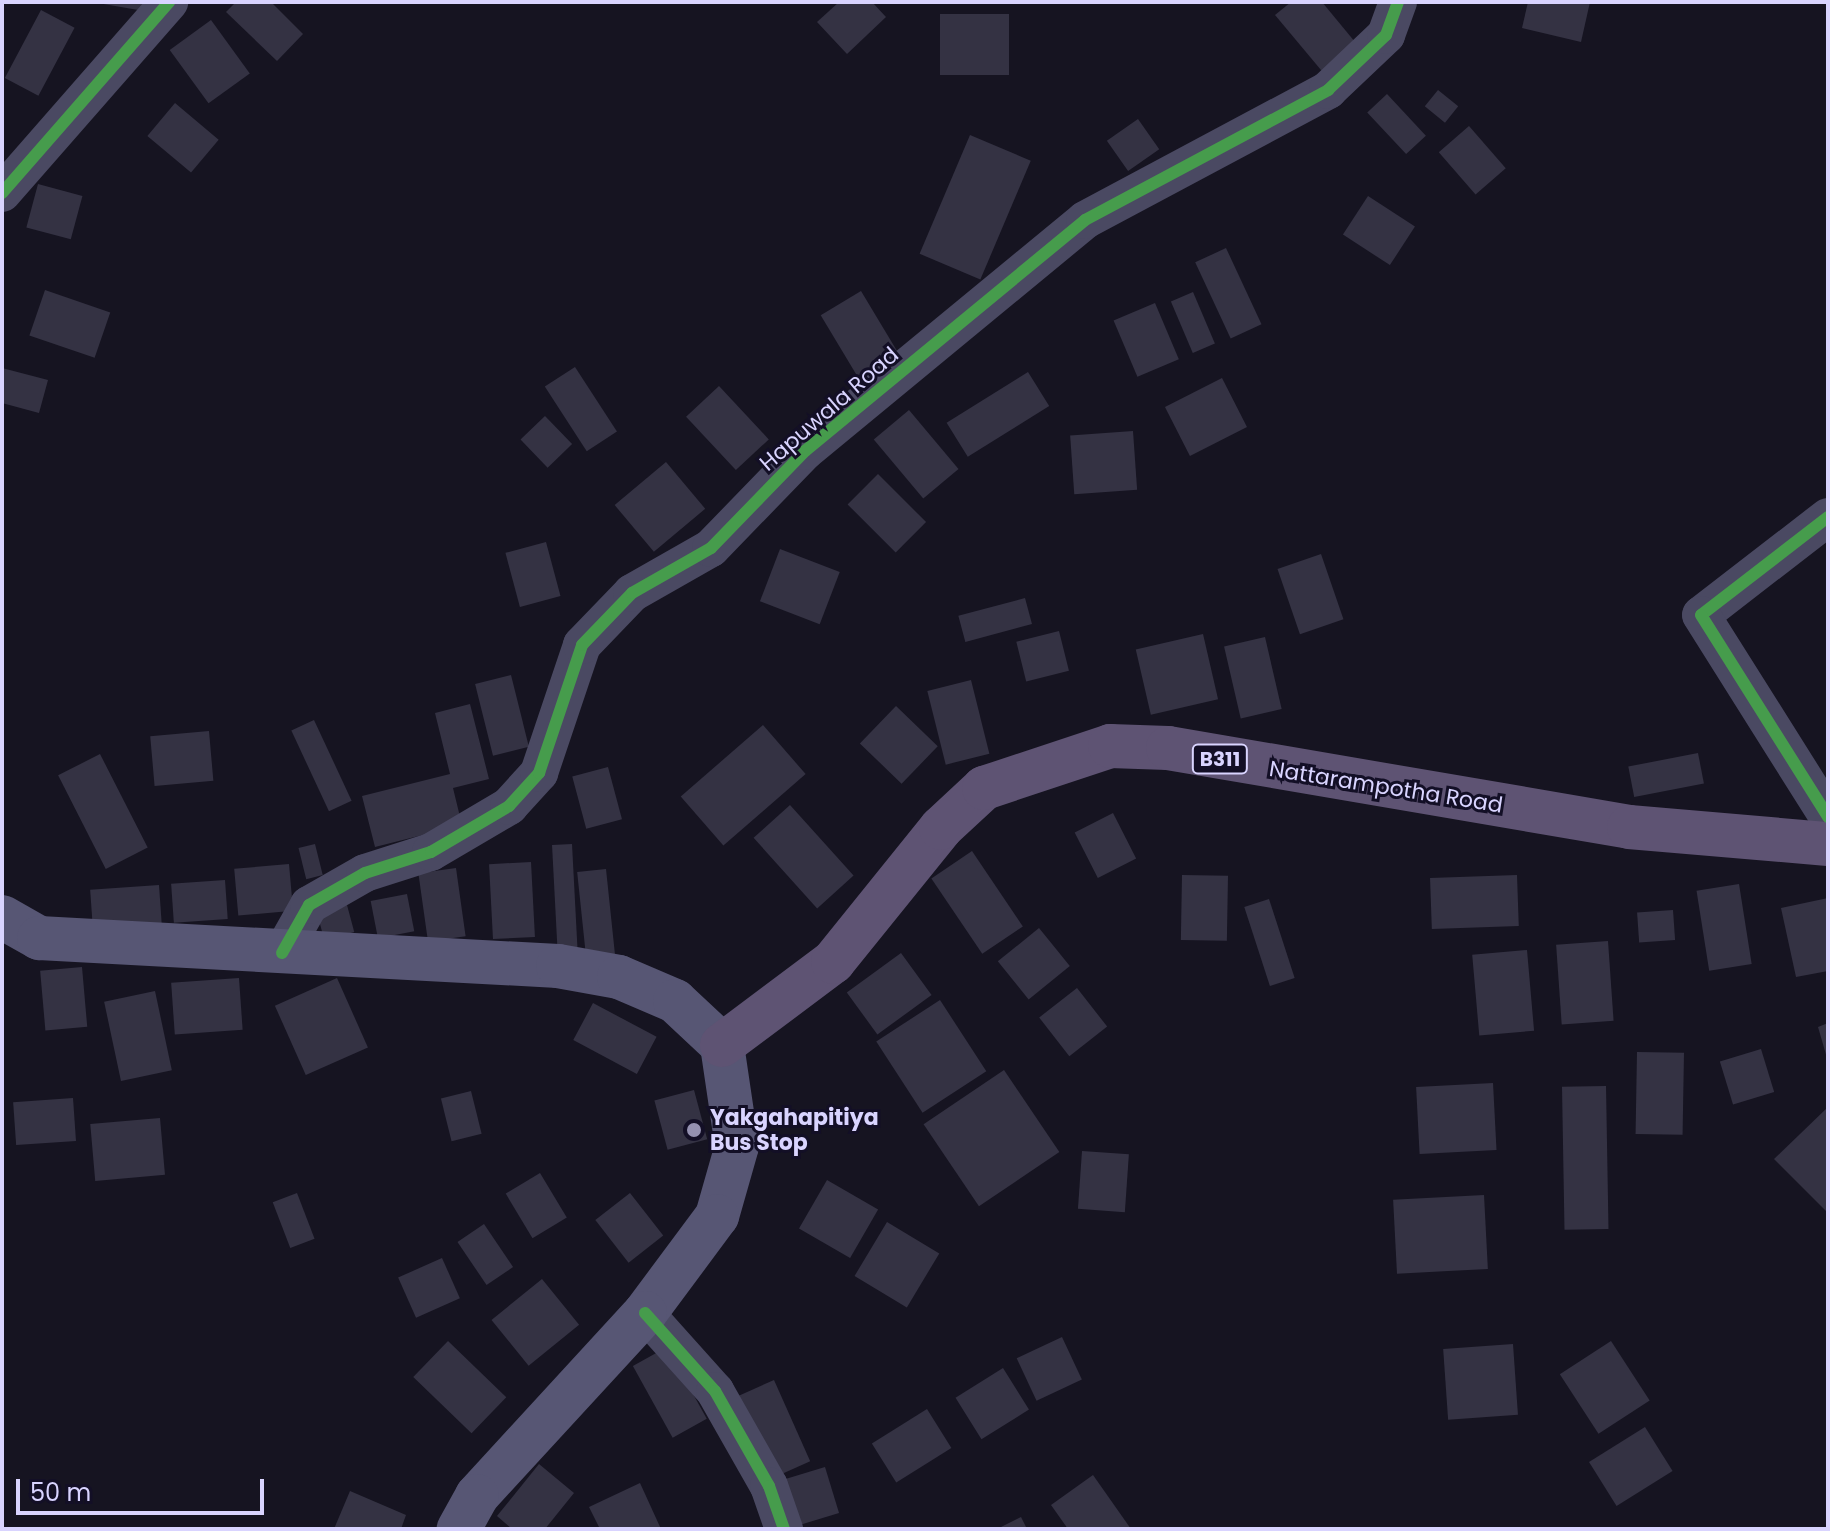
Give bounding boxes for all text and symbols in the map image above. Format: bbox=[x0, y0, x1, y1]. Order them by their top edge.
street label: Hapuwala Road bbox=[754, 342, 904, 476]
road number: B311 bbox=[1190, 743, 1250, 775]
street label: Nattarampotha Road bbox=[1267, 756, 1505, 818]
place label: Yakgahapitiya Bus Stop bbox=[710, 1104, 879, 1156]
marker: Yakgahapitiya Bus Stop bbox=[685, 1121, 703, 1139]
scale bar bbox=[20, 1463, 268, 1513]
text: 50 m bbox=[30, 1476, 91, 1509]

